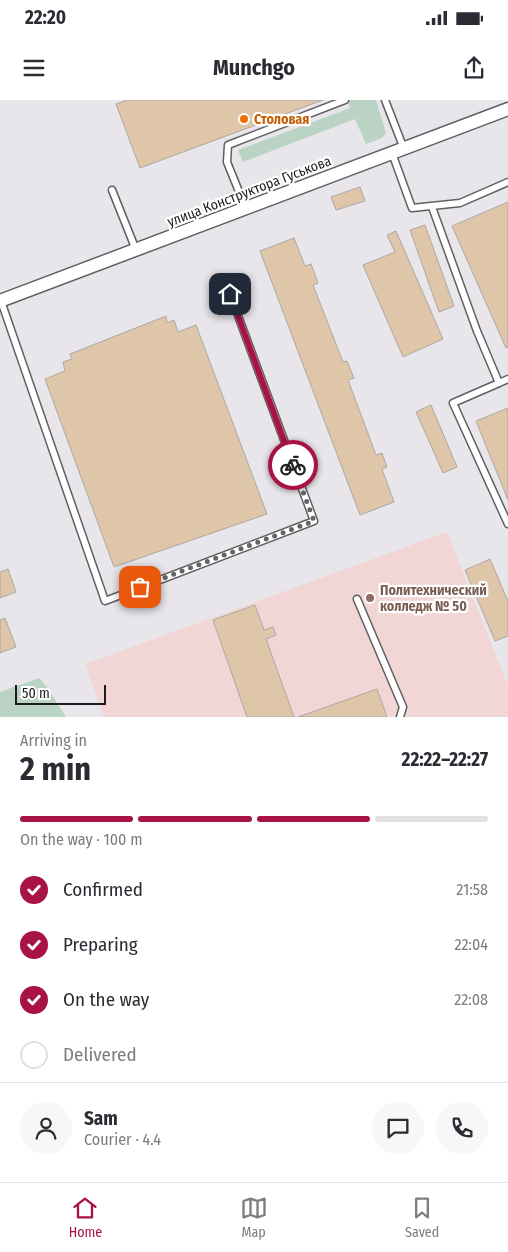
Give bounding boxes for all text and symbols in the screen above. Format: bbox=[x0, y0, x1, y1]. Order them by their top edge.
text: 22:20 bbox=[25, 6, 66, 29]
icon: menu bbox=[20, 54, 48, 82]
text: Munchgo bbox=[213, 54, 295, 81]
icon: share bbox=[460, 54, 488, 82]
place label: Столовая bbox=[254, 111, 309, 128]
marker: Столовая bbox=[238, 113, 250, 125]
street label: улица Конструктора Гуськова bbox=[165, 152, 334, 231]
pin bbox=[209, 273, 251, 315]
icon: home bbox=[216, 280, 244, 308]
courier bbox=[268, 440, 318, 490]
icon: bike bbox=[279, 451, 307, 479]
pin bbox=[119, 566, 161, 608]
icon: bag bbox=[126, 573, 154, 601]
place label: Политехнический колледж № 50 bbox=[380, 582, 487, 615]
marker: Политехнический колледж № 50 bbox=[364, 592, 376, 604]
scale bar bbox=[15, 682, 106, 705]
text: 50 m bbox=[22, 685, 50, 702]
text: Arriving in bbox=[20, 731, 87, 750]
text: 22:22–22:27 bbox=[402, 748, 488, 771]
text: 2 min bbox=[20, 750, 91, 788]
text: On the way · 100 m bbox=[20, 830, 142, 849]
icon: check bbox=[20, 876, 48, 904]
text: Confirmed bbox=[63, 878, 143, 901]
text: 21:58 bbox=[456, 880, 488, 899]
icon: check bbox=[20, 931, 48, 959]
text: Preparing bbox=[63, 933, 138, 956]
text: 22:04 bbox=[454, 935, 488, 954]
icon: check bbox=[20, 986, 48, 1014]
text: On the way bbox=[63, 988, 149, 1011]
text: 22:08 bbox=[454, 990, 488, 1009]
text: Delivered bbox=[63, 1043, 137, 1066]
button: person bbox=[20, 1102, 72, 1154]
button: chat bbox=[372, 1102, 424, 1154]
button: phone bbox=[436, 1102, 488, 1154]
text: Sam bbox=[84, 1107, 118, 1130]
text: Courier · 4.4 bbox=[84, 1130, 161, 1149]
tab: Home bbox=[69, 1194, 102, 1241]
tab: Map bbox=[240, 1194, 268, 1241]
tab: Saved bbox=[405, 1194, 439, 1241]

